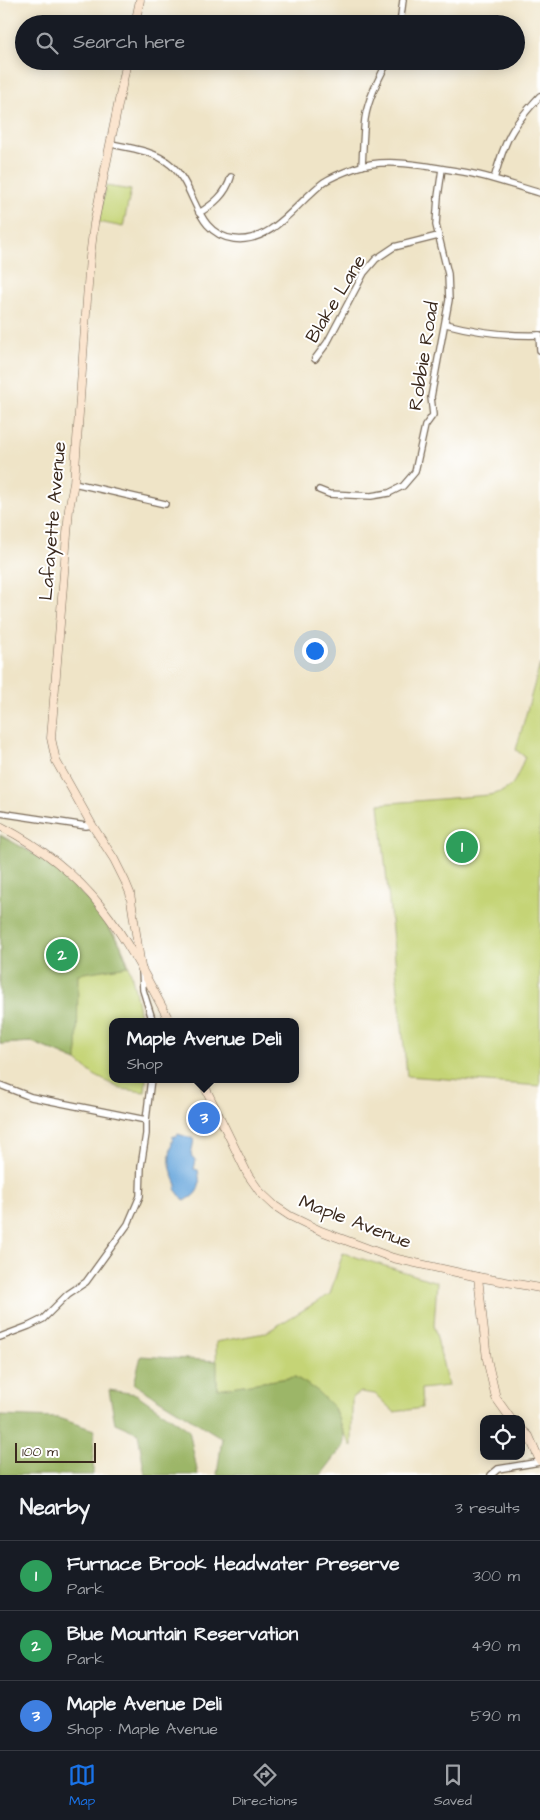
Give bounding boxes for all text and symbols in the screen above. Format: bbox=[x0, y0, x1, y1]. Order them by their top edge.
search box bbox=[15, 15, 525, 70]
icon: search bbox=[33, 29, 61, 57]
text: Search here bbox=[73, 29, 185, 56]
street label: Blake Lane bbox=[299, 250, 373, 348]
street label: Robbie Road bbox=[402, 299, 446, 412]
street label: Lafayette Avenue bbox=[33, 440, 74, 602]
your location bbox=[302, 638, 328, 664]
pin: 1 bbox=[446, 828, 478, 866]
pin: 2 bbox=[46, 936, 78, 974]
popup bbox=[109, 1018, 299, 1083]
text: Maple Avenue Deli bbox=[127, 1026, 281, 1053]
text: Shop bbox=[127, 1053, 163, 1075]
pin: 3 bbox=[188, 1099, 220, 1137]
street label: Maple Avenue bbox=[295, 1188, 415, 1256]
map controls bbox=[480, 1415, 525, 1460]
button: locate bbox=[480, 1415, 525, 1460]
scale bar bbox=[15, 1440, 96, 1463]
text: 100 m bbox=[22, 1442, 58, 1462]
text: Nearby bbox=[20, 1493, 90, 1522]
text: 3 results bbox=[455, 1497, 520, 1519]
text: Furnace Brook Headwater Preserve bbox=[67, 1551, 400, 1578]
text: 1 bbox=[35, 1565, 37, 1587]
text: 300 m bbox=[473, 1565, 520, 1587]
text: Park bbox=[67, 1578, 104, 1600]
text: Blue Mountain Reservation bbox=[67, 1621, 298, 1648]
text: 2 bbox=[31, 1635, 41, 1657]
text: 490 m bbox=[471, 1635, 520, 1657]
text: Park bbox=[67, 1648, 104, 1670]
text: Maple Avenue Deli bbox=[67, 1691, 222, 1718]
text: 3 bbox=[32, 1705, 40, 1727]
text: 590 m bbox=[471, 1705, 520, 1727]
text: Shop · Maple Avenue bbox=[67, 1718, 218, 1740]
tab: Map bbox=[68, 1761, 96, 1811]
tab: Directions bbox=[232, 1761, 297, 1811]
tab: Saved bbox=[434, 1761, 472, 1811]

